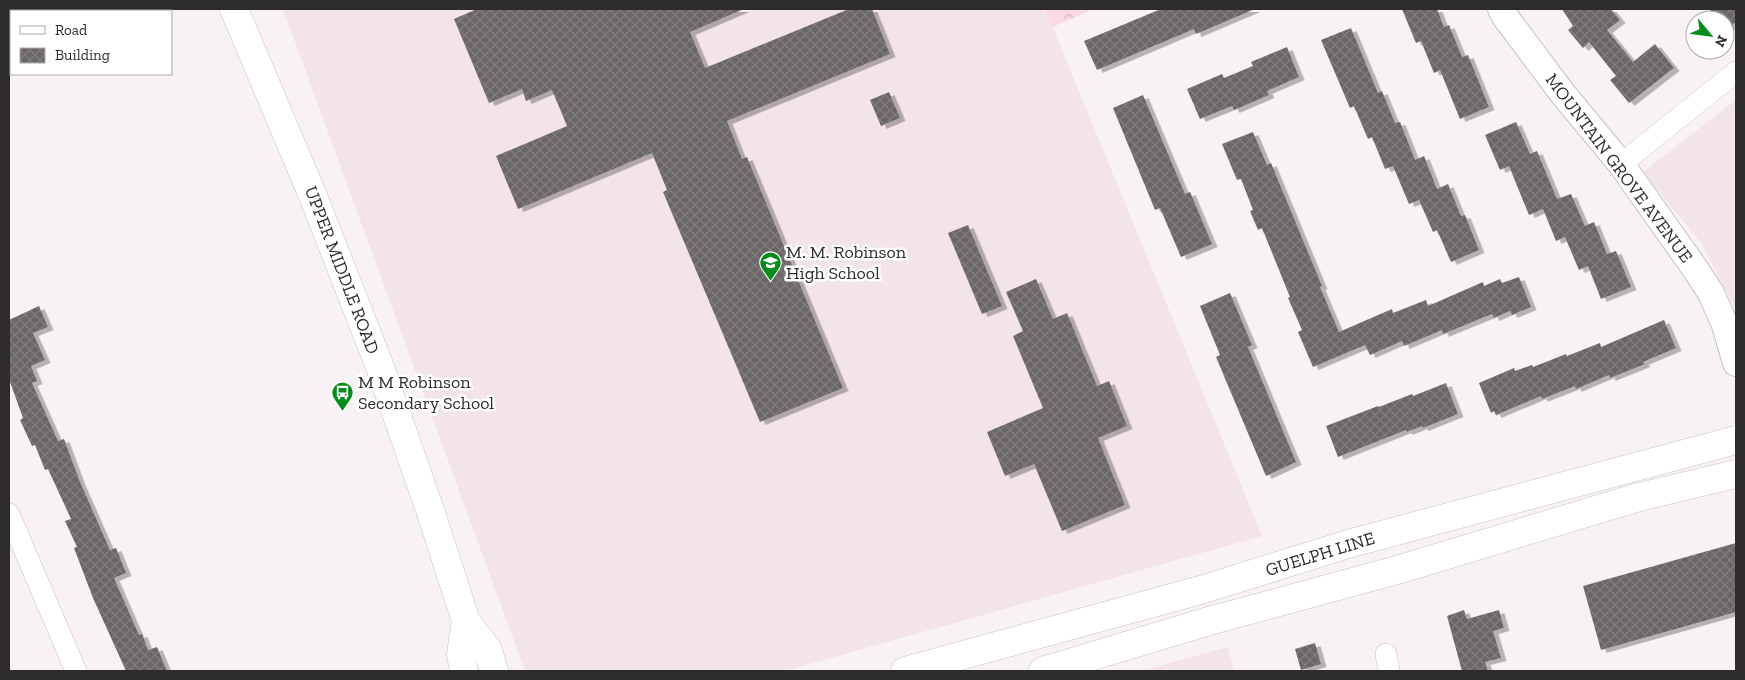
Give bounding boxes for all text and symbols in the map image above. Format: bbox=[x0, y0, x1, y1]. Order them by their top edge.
legend bbox=[10, 10, 172, 75]
north arrow bbox=[1685, 10, 1735, 60]
text: Road bbox=[55, 21, 88, 39]
text: N bbox=[1711, 32, 1731, 50]
text: Building bbox=[55, 46, 110, 64]
street label: MOUNTAIN GROVE AVENUE bbox=[1541, 69, 1697, 267]
street label: UPPER MIDDLE ROAD bbox=[300, 183, 384, 357]
place label: M. M. Robinson High School bbox=[786, 241, 907, 284]
school or university icon: M. M. Robinson High School bbox=[758, 250, 782, 281]
place label: M M Robinson Secondary School bbox=[358, 371, 494, 414]
bus stop icon: M M Robinson Secondary School bbox=[330, 380, 354, 411]
street label: GUELPH LINE bbox=[1263, 527, 1377, 581]

